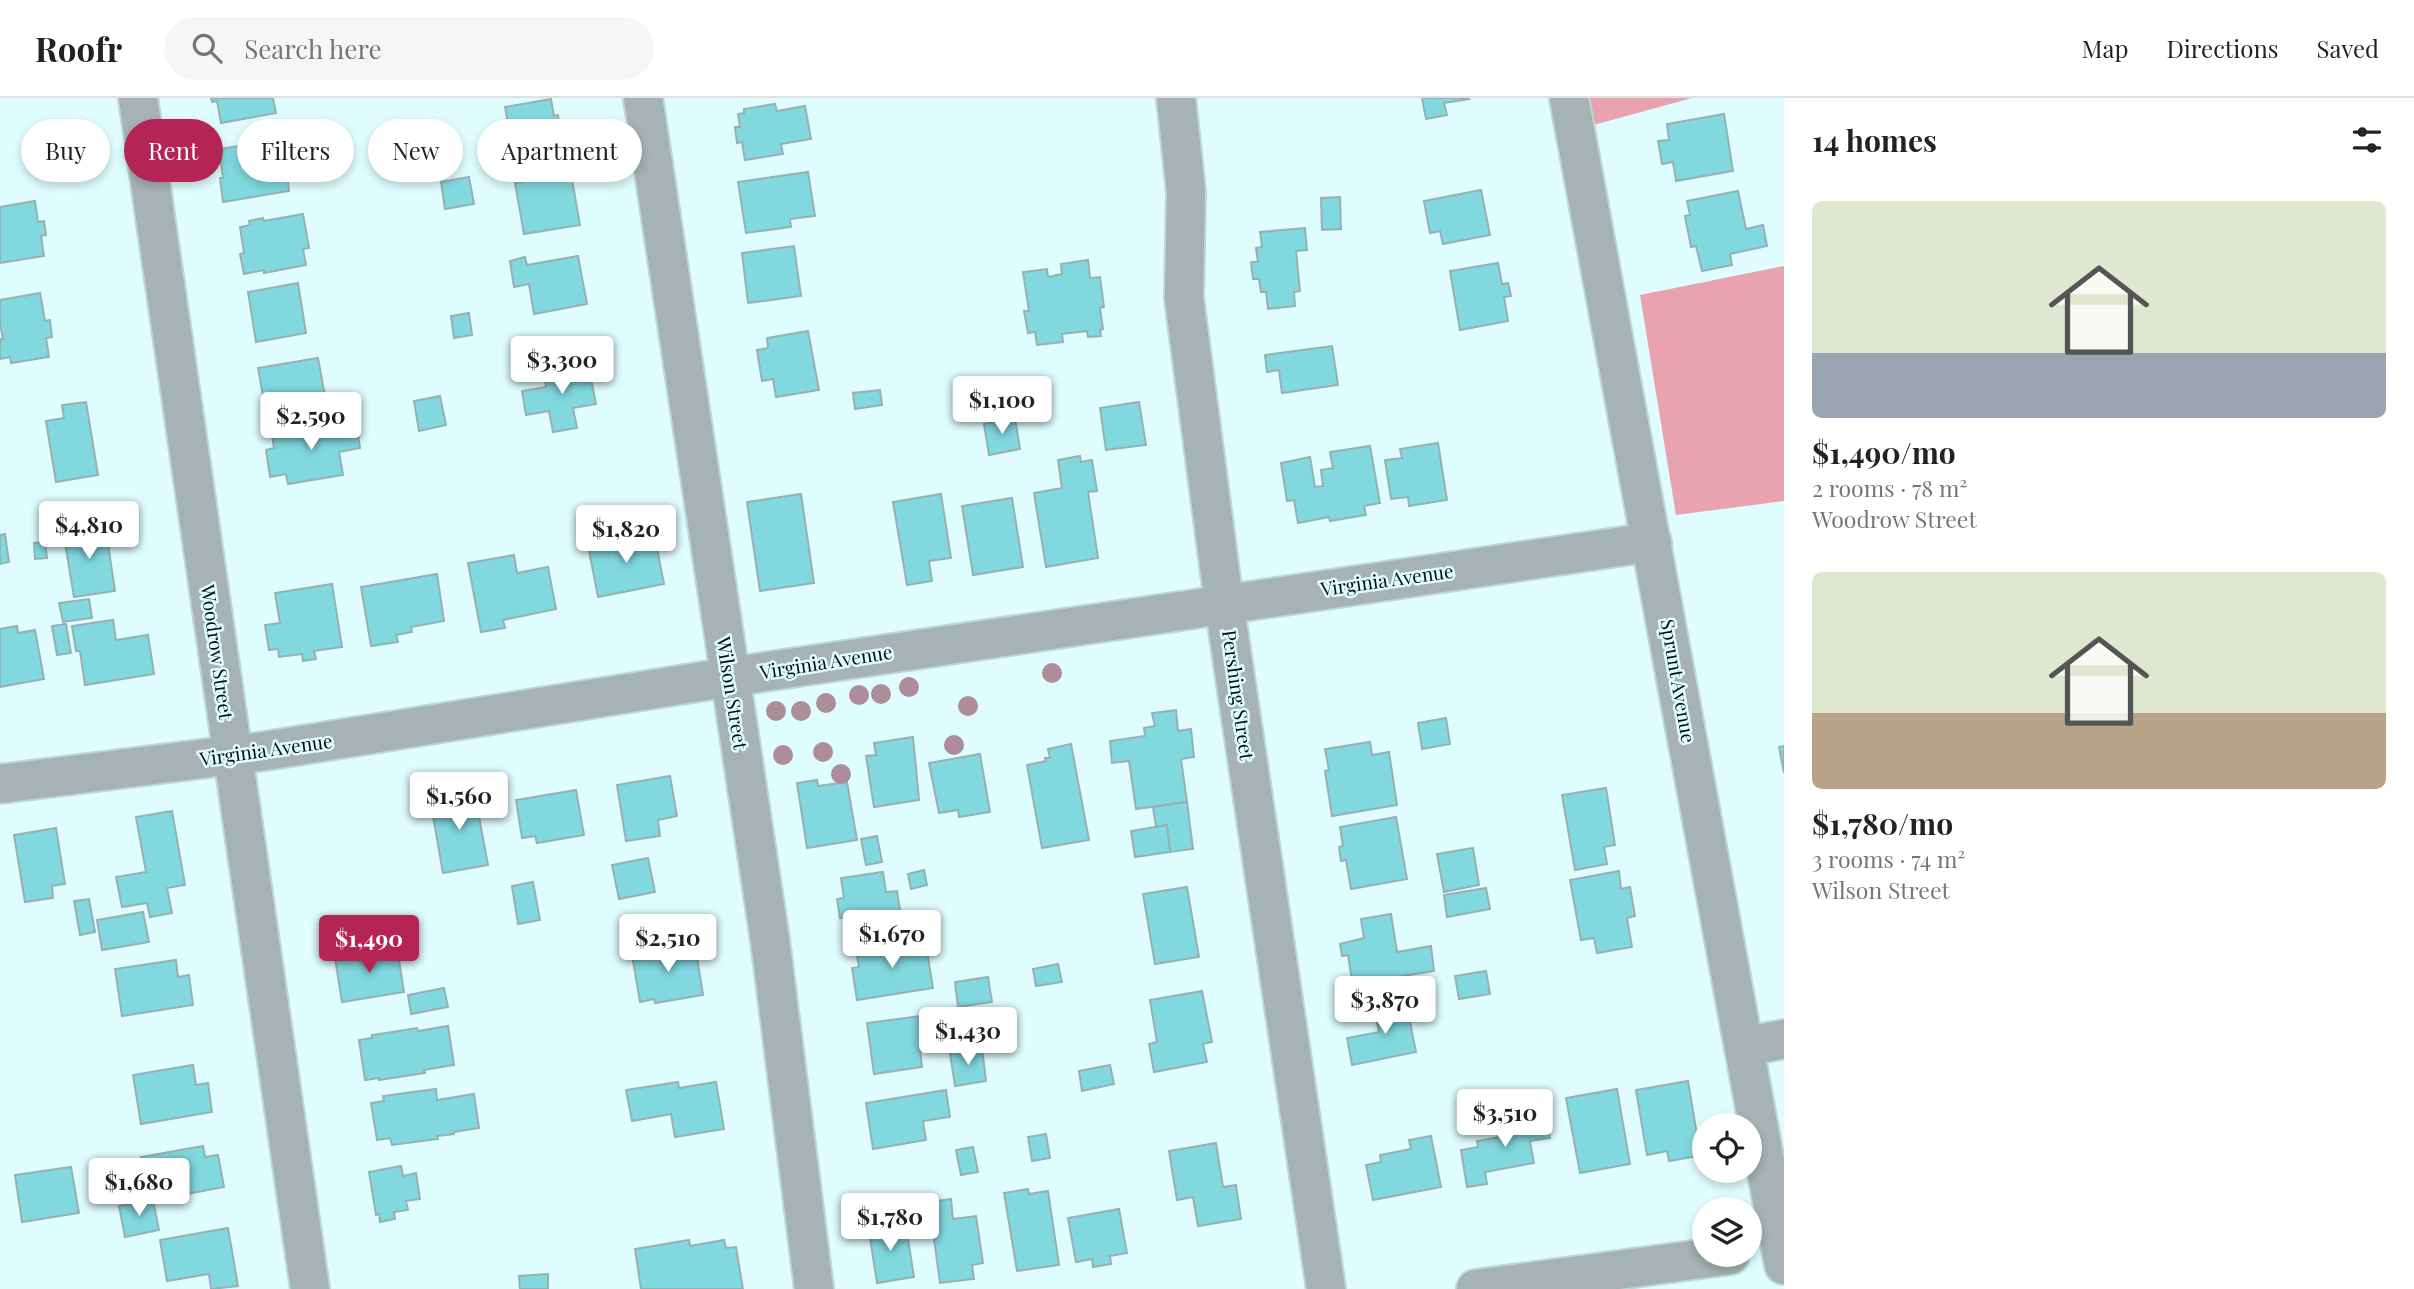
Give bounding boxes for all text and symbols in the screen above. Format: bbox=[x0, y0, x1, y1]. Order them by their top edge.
search box bbox=[164, 17, 654, 80]
text: Roofr bbox=[35, 26, 122, 70]
icon: search bbox=[188, 29, 226, 67]
text: Search here bbox=[244, 31, 382, 66]
text: Map bbox=[2082, 32, 2128, 64]
text: Directions bbox=[2166, 32, 2279, 64]
text: Saved bbox=[2317, 32, 2379, 64]
chip: Buy bbox=[21, 119, 110, 182]
chip: Rent bbox=[124, 119, 223, 182]
chip: Filters bbox=[237, 119, 354, 182]
chip: New bbox=[368, 119, 463, 182]
chip: Apartment bbox=[477, 119, 642, 182]
text: 14 homes bbox=[1812, 120, 1937, 160]
icon: filters bbox=[2348, 121, 2386, 159]
icon: home bbox=[2036, 247, 2162, 373]
pin: $3,300 bbox=[505, 336, 619, 396]
text: $3,300 bbox=[527, 343, 597, 374]
pin: $1,100 bbox=[945, 376, 1059, 436]
text: $1,100 bbox=[969, 383, 1035, 414]
pin: $2,590 bbox=[254, 392, 368, 452]
text: $2,590 bbox=[276, 399, 346, 430]
text: $1,490/mo bbox=[1812, 432, 1956, 472]
text: 2 rooms · 78 m² bbox=[1812, 472, 1967, 503]
pin: $4,810 bbox=[32, 502, 146, 561]
text: Woodrow Street bbox=[1812, 503, 1977, 534]
pin: $1,820 bbox=[569, 505, 683, 565]
text: $4,810 bbox=[55, 508, 123, 539]
text: $1,820 bbox=[592, 512, 660, 543]
street label: Virginia Avenue bbox=[1318, 557, 1455, 601]
street label: Woodrow Street bbox=[196, 582, 240, 721]
street label: Sprunt Avenue bbox=[1655, 617, 1703, 745]
icon: home bbox=[2036, 618, 2162, 744]
street label: Pershing Street bbox=[1217, 628, 1261, 762]
street label: Wilson Street bbox=[711, 634, 755, 751]
street label: Virginia Avenue bbox=[757, 638, 894, 684]
street label: Virginia Avenue bbox=[197, 727, 334, 771]
pin: $1,560 bbox=[402, 772, 516, 832]
text: $1,560 bbox=[426, 779, 492, 810]
text: $1,780/mo bbox=[1812, 803, 1953, 843]
text: 3 rooms · 74 m² bbox=[1812, 843, 1965, 874]
text: Wilson Street bbox=[1812, 874, 1950, 905]
pin: $1,670 bbox=[835, 910, 949, 970]
pin: $2,510 bbox=[611, 914, 725, 974]
pin: $1,490 bbox=[312, 916, 426, 975]
text: $1,670 bbox=[859, 917, 925, 948]
text: $2,510 bbox=[635, 921, 701, 952]
text: $1,490 bbox=[335, 922, 403, 953]
pin: $3,870 bbox=[1328, 976, 1442, 1036]
text: $3,870 bbox=[1351, 983, 1419, 1014]
pin: $1,430 bbox=[911, 1007, 1025, 1067]
text: $1,430 bbox=[935, 1014, 1001, 1045]
pin: $3,510 bbox=[1448, 1090, 1562, 1149]
text: $3,510 bbox=[1473, 1096, 1537, 1127]
map controls bbox=[1692, 1113, 1762, 1267]
button: locate bbox=[1692, 1113, 1762, 1183]
pin: $1,680 bbox=[82, 1158, 196, 1218]
text: $1,680 bbox=[105, 1165, 173, 1196]
pin: $1,780 bbox=[833, 1194, 947, 1253]
button: layers bbox=[1692, 1197, 1762, 1267]
text: $1,780 bbox=[857, 1200, 923, 1231]

